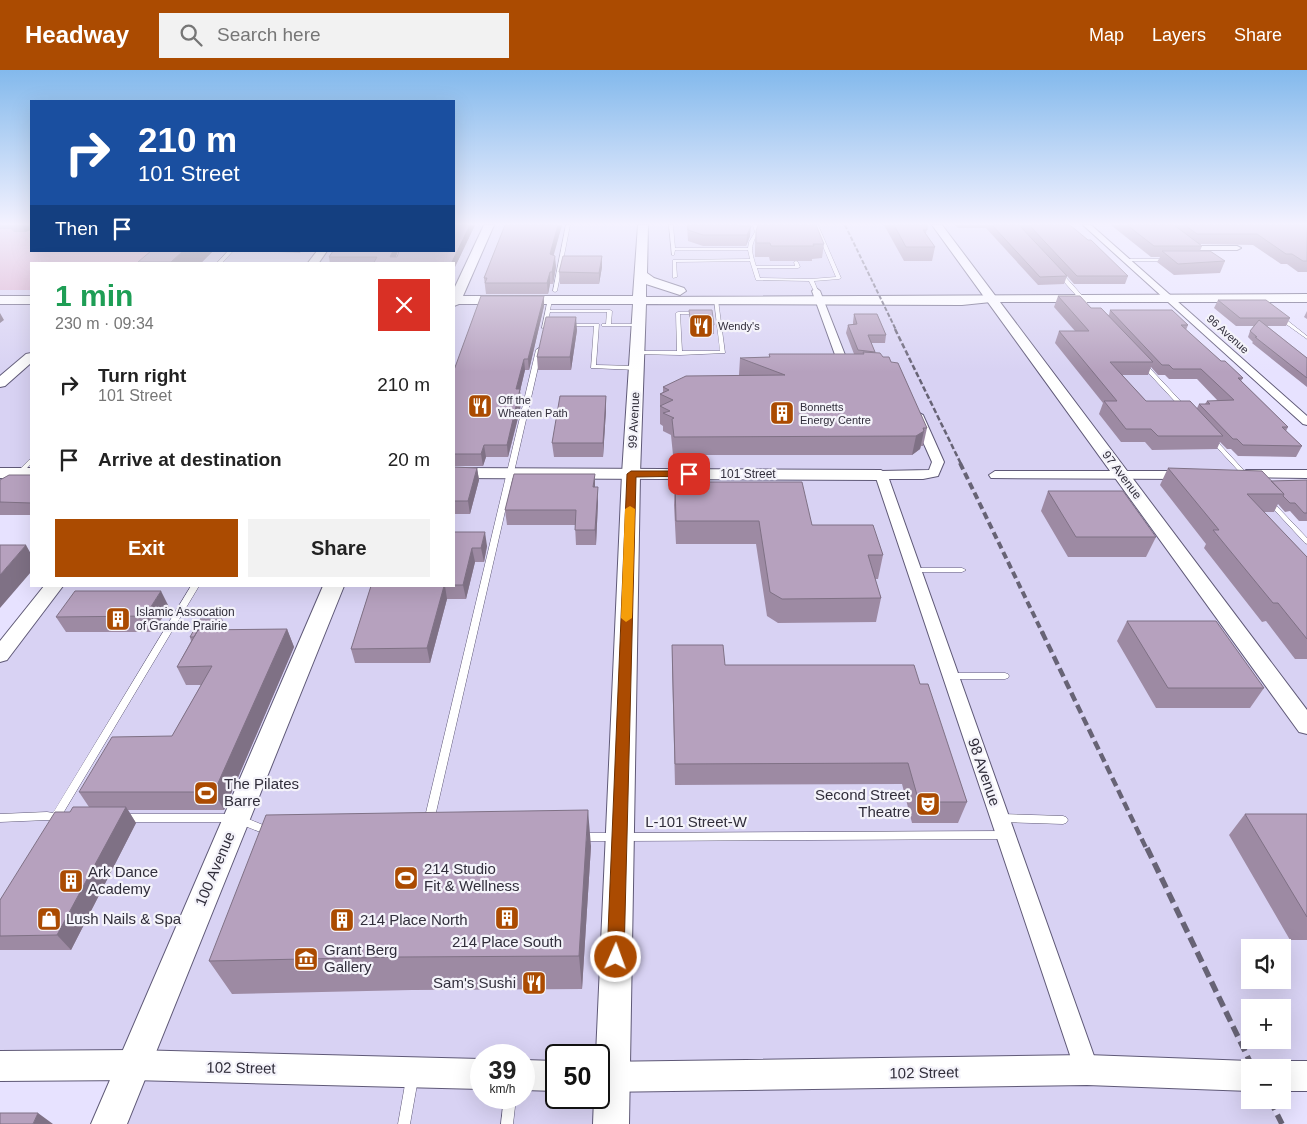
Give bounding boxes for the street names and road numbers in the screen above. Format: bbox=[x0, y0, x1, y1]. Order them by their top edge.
street label: 96 Avenue bbox=[1205, 312, 1251, 356]
street label: 99 Avenue bbox=[626, 391, 642, 449]
street label: 97 Avenue bbox=[1099, 448, 1145, 502]
street label: 101 Street bbox=[720, 467, 776, 481]
street label: 98 Avenue bbox=[965, 736, 1004, 808]
street label: L-101 Street-W bbox=[645, 813, 748, 830]
street label: 100 Avenue bbox=[191, 829, 238, 908]
street label: 102 Street bbox=[206, 1058, 277, 1077]
street label: 102 Street bbox=[889, 1063, 960, 1082]

